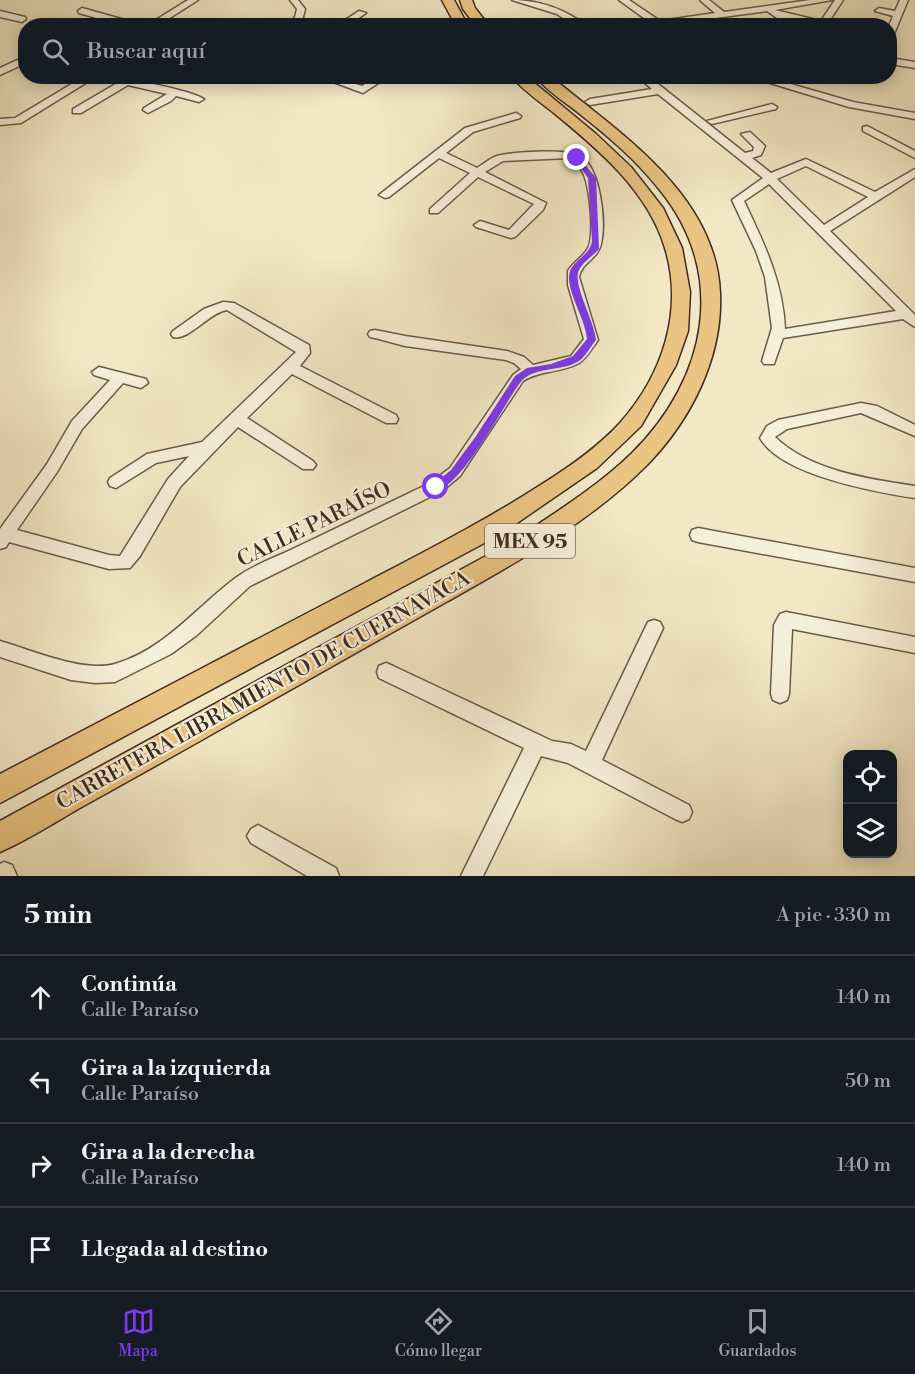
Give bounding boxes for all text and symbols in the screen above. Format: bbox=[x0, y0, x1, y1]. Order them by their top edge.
search box bbox=[18, 18, 897, 84]
icon: search bbox=[39, 35, 72, 68]
text: Buscar aquí bbox=[87, 38, 205, 65]
route end bbox=[563, 144, 589, 170]
route start bbox=[422, 473, 448, 499]
street label: CALLE PARAÍSO bbox=[232, 475, 396, 573]
road number: MEX 95 bbox=[485, 524, 575, 558]
street label: CARRETERA LIBRAMIENTO DE CUERNAVACA bbox=[52, 565, 476, 816]
map controls bbox=[843, 750, 897, 858]
button: locate bbox=[843, 750, 897, 804]
button: layers bbox=[843, 804, 897, 858]
text: 5 min bbox=[24, 899, 92, 931]
text: A pie · 330 m bbox=[776, 903, 891, 928]
text: Continúa bbox=[81, 971, 177, 998]
icon: ahead bbox=[24, 981, 57, 1014]
text: 140 m bbox=[836, 985, 891, 1010]
text: Calle Paraíso bbox=[81, 998, 199, 1023]
text: Gira a la izquierda bbox=[81, 1055, 271, 1082]
icon: left bbox=[24, 1065, 57, 1098]
text: 50 m bbox=[845, 1069, 891, 1094]
text: Calle Paraíso bbox=[81, 1082, 199, 1107]
text: Gira a la derecha bbox=[81, 1139, 255, 1166]
icon: right bbox=[24, 1149, 57, 1182]
text: 140 m bbox=[836, 1153, 891, 1178]
text: Calle Paraíso bbox=[81, 1166, 199, 1191]
icon: arrive bbox=[24, 1233, 57, 1266]
text: Llegada al destino bbox=[81, 1236, 268, 1263]
tab: Mapa bbox=[118, 1305, 158, 1361]
tab: Cómo llegar bbox=[395, 1305, 482, 1361]
tab: Guardados bbox=[719, 1305, 797, 1361]

